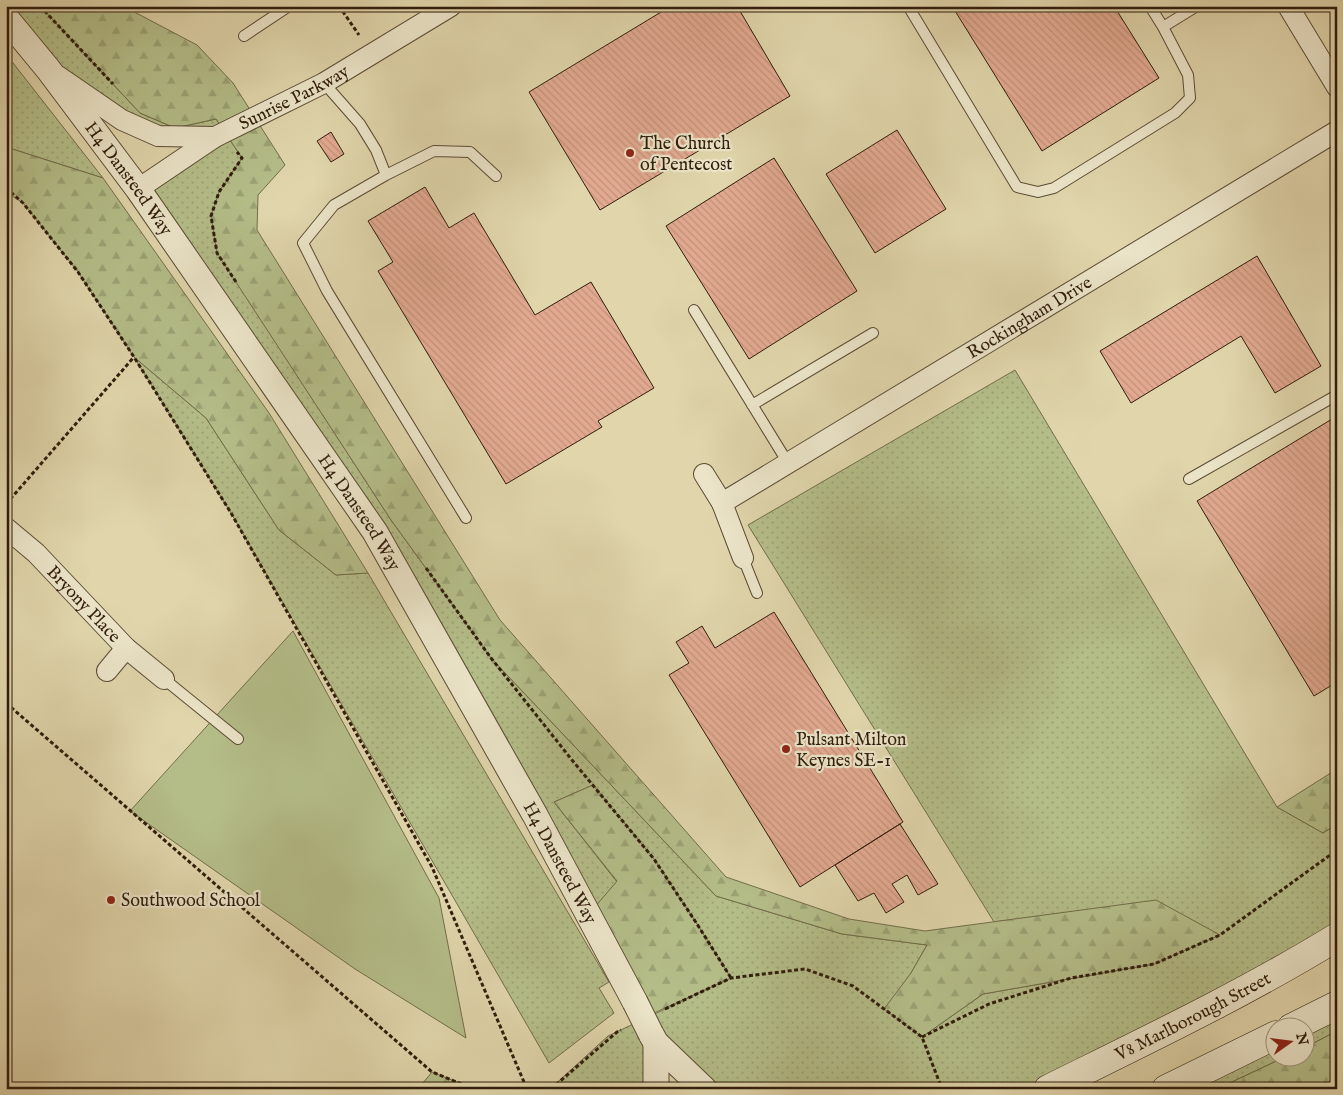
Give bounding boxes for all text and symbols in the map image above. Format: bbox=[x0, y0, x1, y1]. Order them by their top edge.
street label: Sunrise Parkway bbox=[235, 61, 354, 136]
street label: H4 Dansteed Way bbox=[79, 118, 177, 241]
place label: The Church of Pentecost bbox=[640, 133, 732, 177]
marker: The Church of Pentecost bbox=[624, 147, 636, 159]
street label: Rockingham Drive bbox=[963, 272, 1097, 365]
street label: H4 Dansteed Way bbox=[312, 450, 405, 576]
street label: Bryony Place bbox=[41, 561, 125, 648]
place label: Pulsant Milton Keynes SE-1 bbox=[796, 729, 907, 773]
marker: Pulsant Milton Keynes SE-1 bbox=[780, 743, 792, 755]
street label: H4 Dansteed Way bbox=[517, 798, 601, 928]
place label: Southwood School bbox=[121, 890, 260, 913]
marker: Southwood School bbox=[105, 894, 117, 906]
street label: V8 Marlborough Street bbox=[1111, 968, 1275, 1067]
north arrow bbox=[1266, 1018, 1316, 1068]
text: N bbox=[1291, 1030, 1312, 1047]

